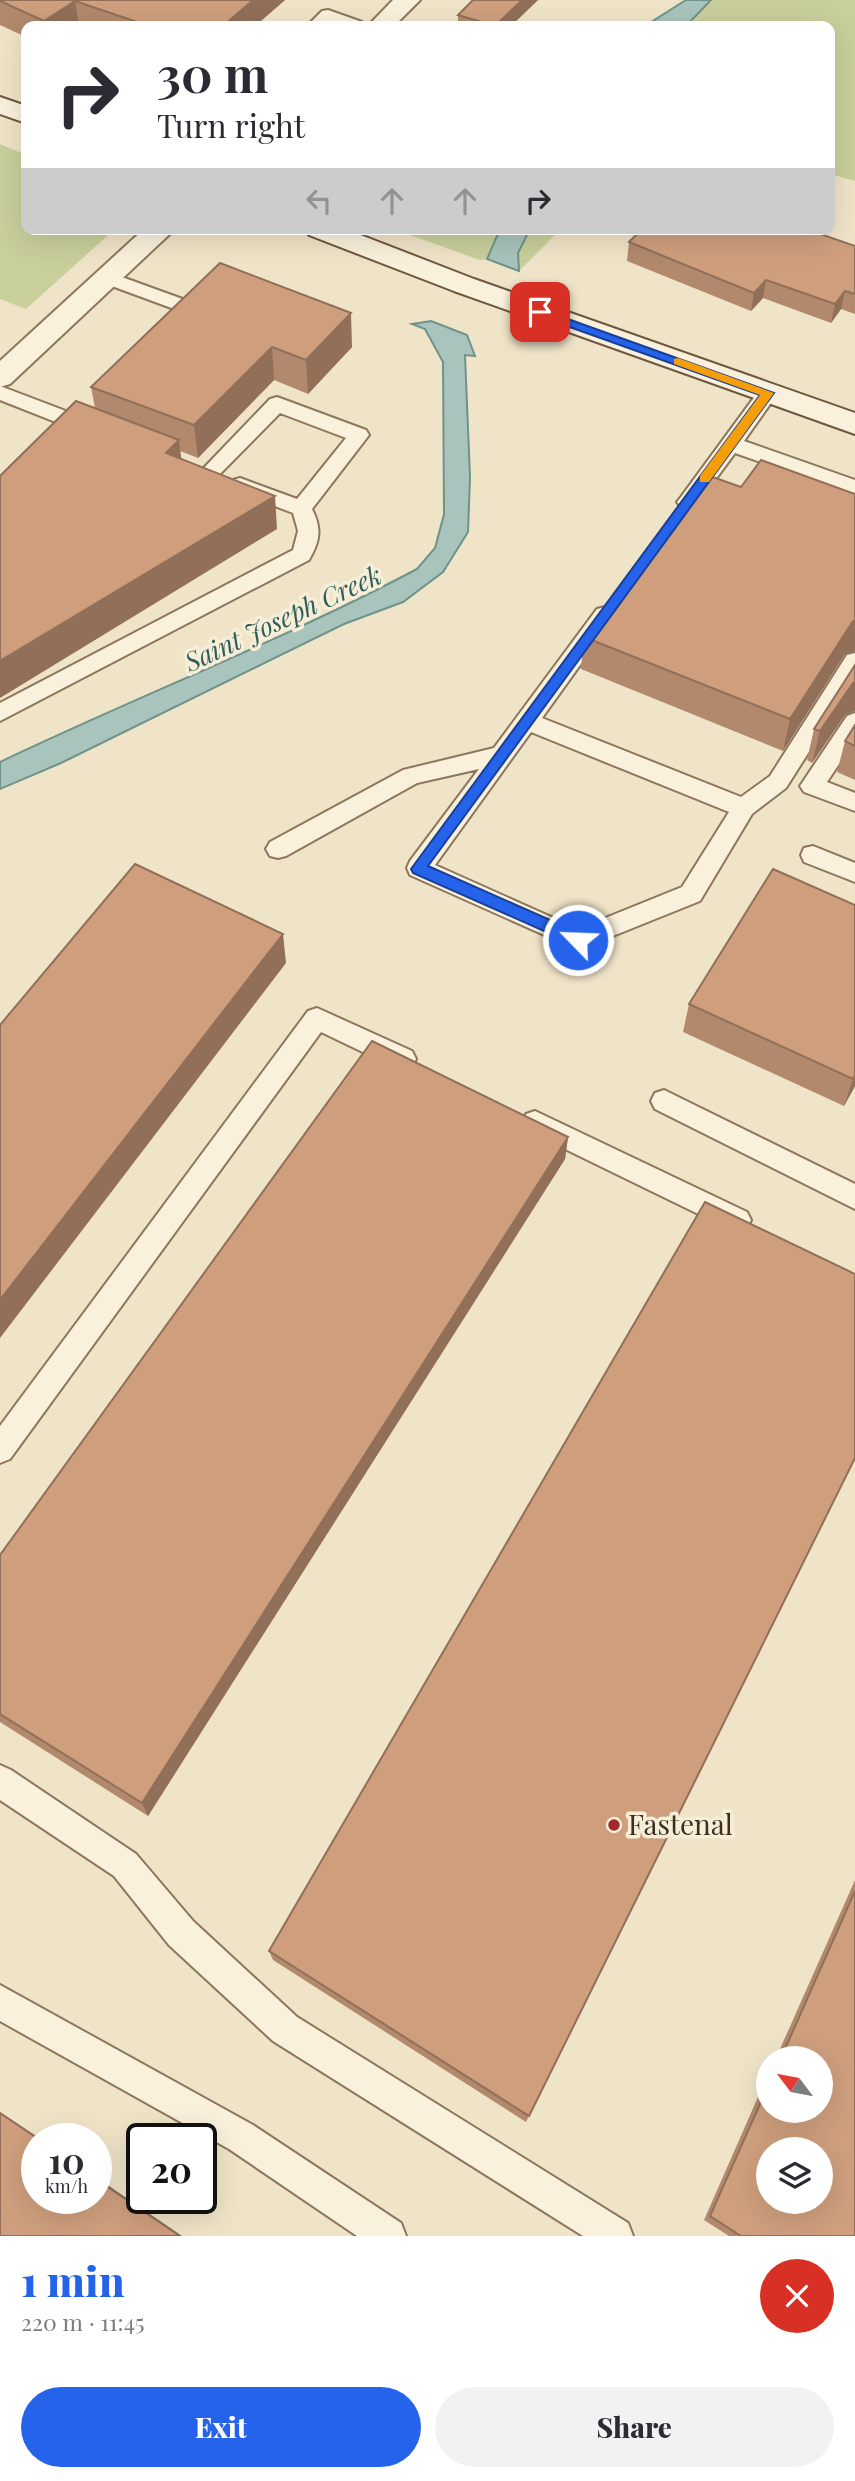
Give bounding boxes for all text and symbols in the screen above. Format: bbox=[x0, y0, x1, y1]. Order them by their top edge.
text: 30 m bbox=[157, 40, 268, 105]
icon: right bbox=[42, 49, 133, 140]
text: Turn right bbox=[157, 103, 305, 146]
icon: left bbox=[300, 182, 338, 220]
icon: ahead bbox=[373, 182, 411, 220]
icon: ahead bbox=[446, 182, 484, 220]
icon: right bbox=[519, 182, 557, 220]
pin bbox=[510, 282, 570, 342]
icon: arrive bbox=[521, 293, 559, 331]
water label: Saint Joseph Creek bbox=[177, 557, 387, 679]
position arrow bbox=[541, 903, 615, 977]
place label: Fastenal bbox=[628, 1805, 733, 1842]
marker: Fastenal bbox=[606, 1817, 622, 1833]
north arrow bbox=[756, 2046, 833, 2123]
map controls bbox=[756, 2046, 833, 2214]
speed limit sign: 20 bbox=[126, 2123, 217, 2214]
text: 10 bbox=[49, 2136, 84, 2183]
button: layers bbox=[756, 2137, 833, 2214]
text: km/h bbox=[45, 2174, 88, 2198]
text: 1 min bbox=[21, 2252, 125, 2308]
button: close bbox=[760, 2259, 834, 2333]
text: 220 m · 11:45 bbox=[21, 2306, 145, 2337]
button: Exit bbox=[21, 2387, 421, 2467]
button: Share bbox=[435, 2387, 834, 2467]

